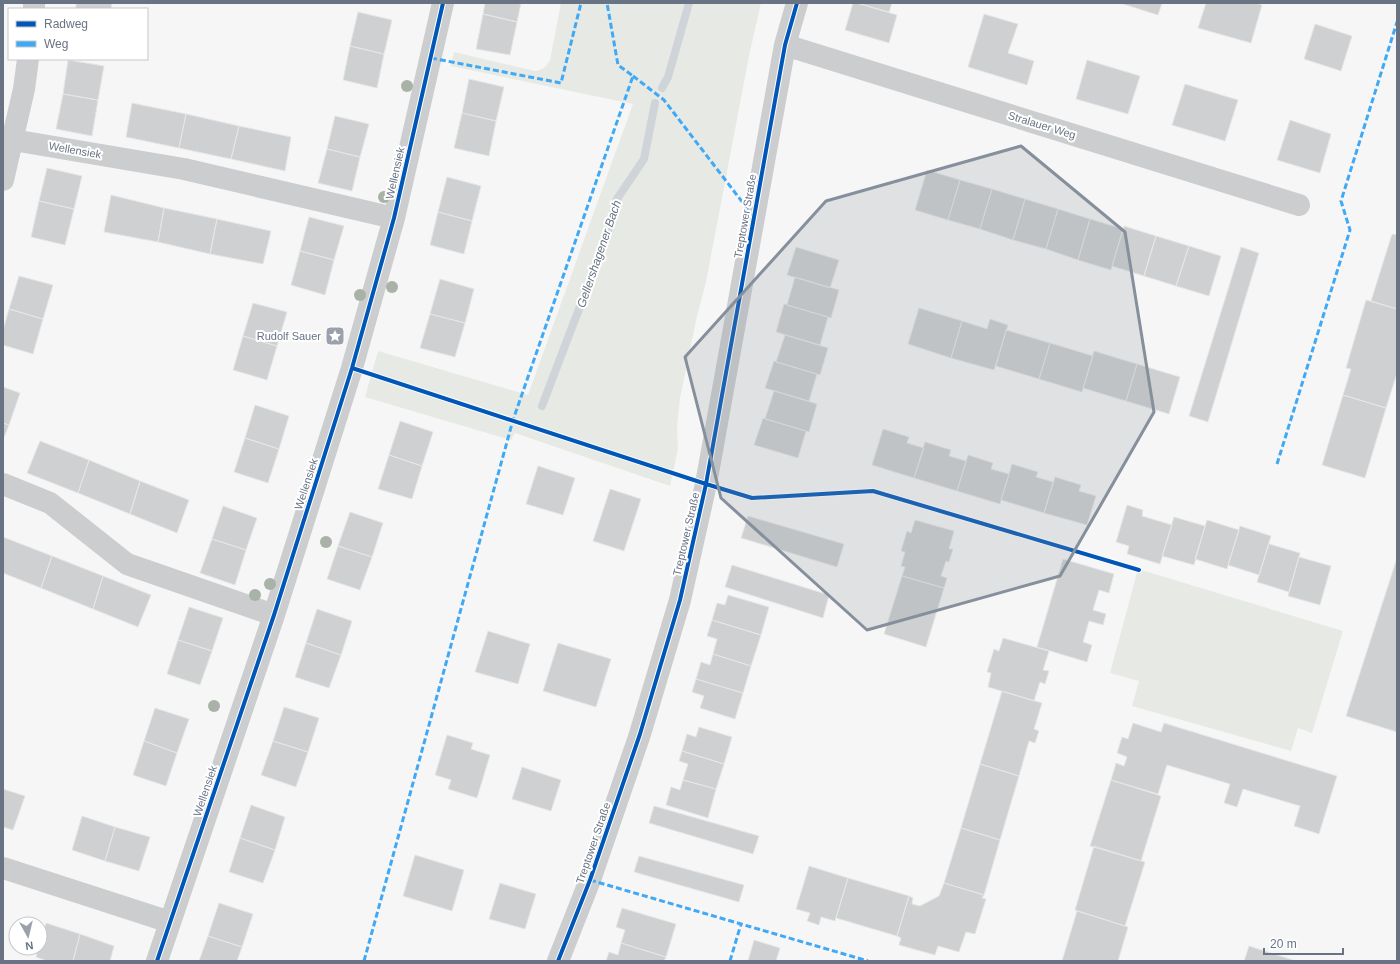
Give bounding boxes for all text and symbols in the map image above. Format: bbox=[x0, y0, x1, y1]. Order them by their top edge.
legend bbox=[8, 8, 148, 60]
text: Radweg bbox=[44, 17, 88, 31]
text: Weg bbox=[44, 37, 68, 51]
street label: Stralauer Weg bbox=[1007, 109, 1077, 141]
street label: Wellensiek bbox=[48, 139, 103, 161]
street label: Wellensiek bbox=[383, 145, 407, 200]
street label: Treptower Straße bbox=[732, 173, 758, 259]
water label: Gellershagener Bach bbox=[574, 198, 624, 310]
place icon: Rudolf Sauer bbox=[324, 325, 346, 347]
place label: Rudolf Sauer bbox=[257, 330, 321, 342]
street label: Wellensiek bbox=[292, 456, 320, 511]
street label: Treptower Straße bbox=[671, 491, 701, 577]
street label: Wellensiek bbox=[191, 764, 219, 818]
street label: Treptower Straße bbox=[573, 801, 613, 885]
north arrow bbox=[8, 916, 48, 956]
scale bar bbox=[1264, 930, 1343, 956]
text: 20 m bbox=[1270, 937, 1297, 951]
text: N bbox=[25, 939, 34, 952]

